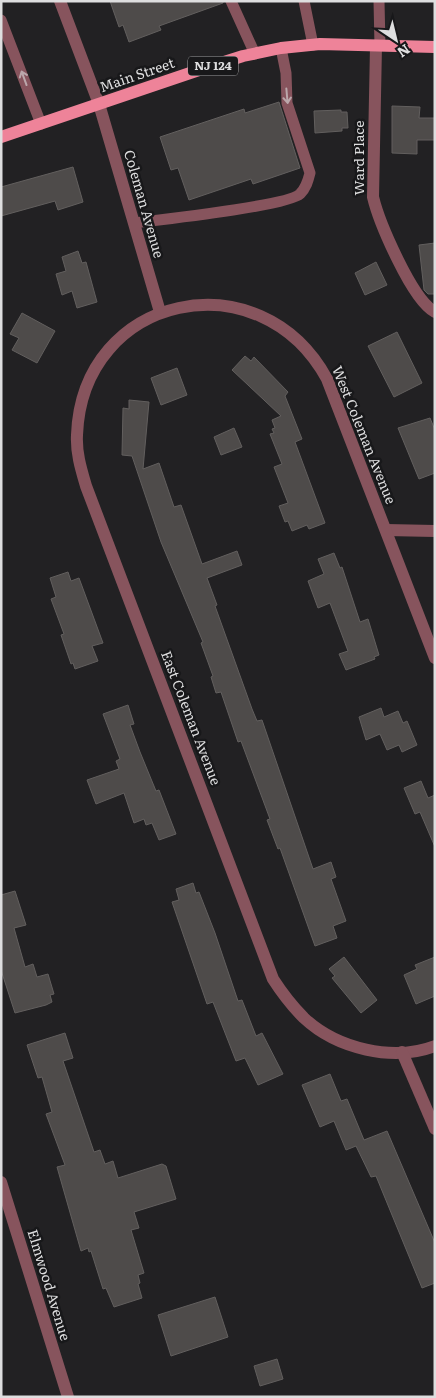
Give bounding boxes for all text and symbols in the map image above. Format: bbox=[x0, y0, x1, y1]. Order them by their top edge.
north arrow bbox=[371, 15, 421, 65]
text: N bbox=[393, 40, 415, 63]
street label: Main Street bbox=[96, 52, 177, 96]
road number: NJ 124 bbox=[188, 56, 238, 76]
one-way arrow bbox=[19, 71, 28, 86]
one-way arrow bbox=[283, 88, 292, 104]
street label: Ward Place bbox=[348, 120, 368, 196]
street label: Coleman Avenue bbox=[120, 147, 170, 260]
street label: West Coleman Avenue bbox=[328, 363, 402, 507]
street label: East Coleman Avenue bbox=[157, 647, 227, 788]
street label: Elmwood Avenue bbox=[24, 1227, 76, 1343]

